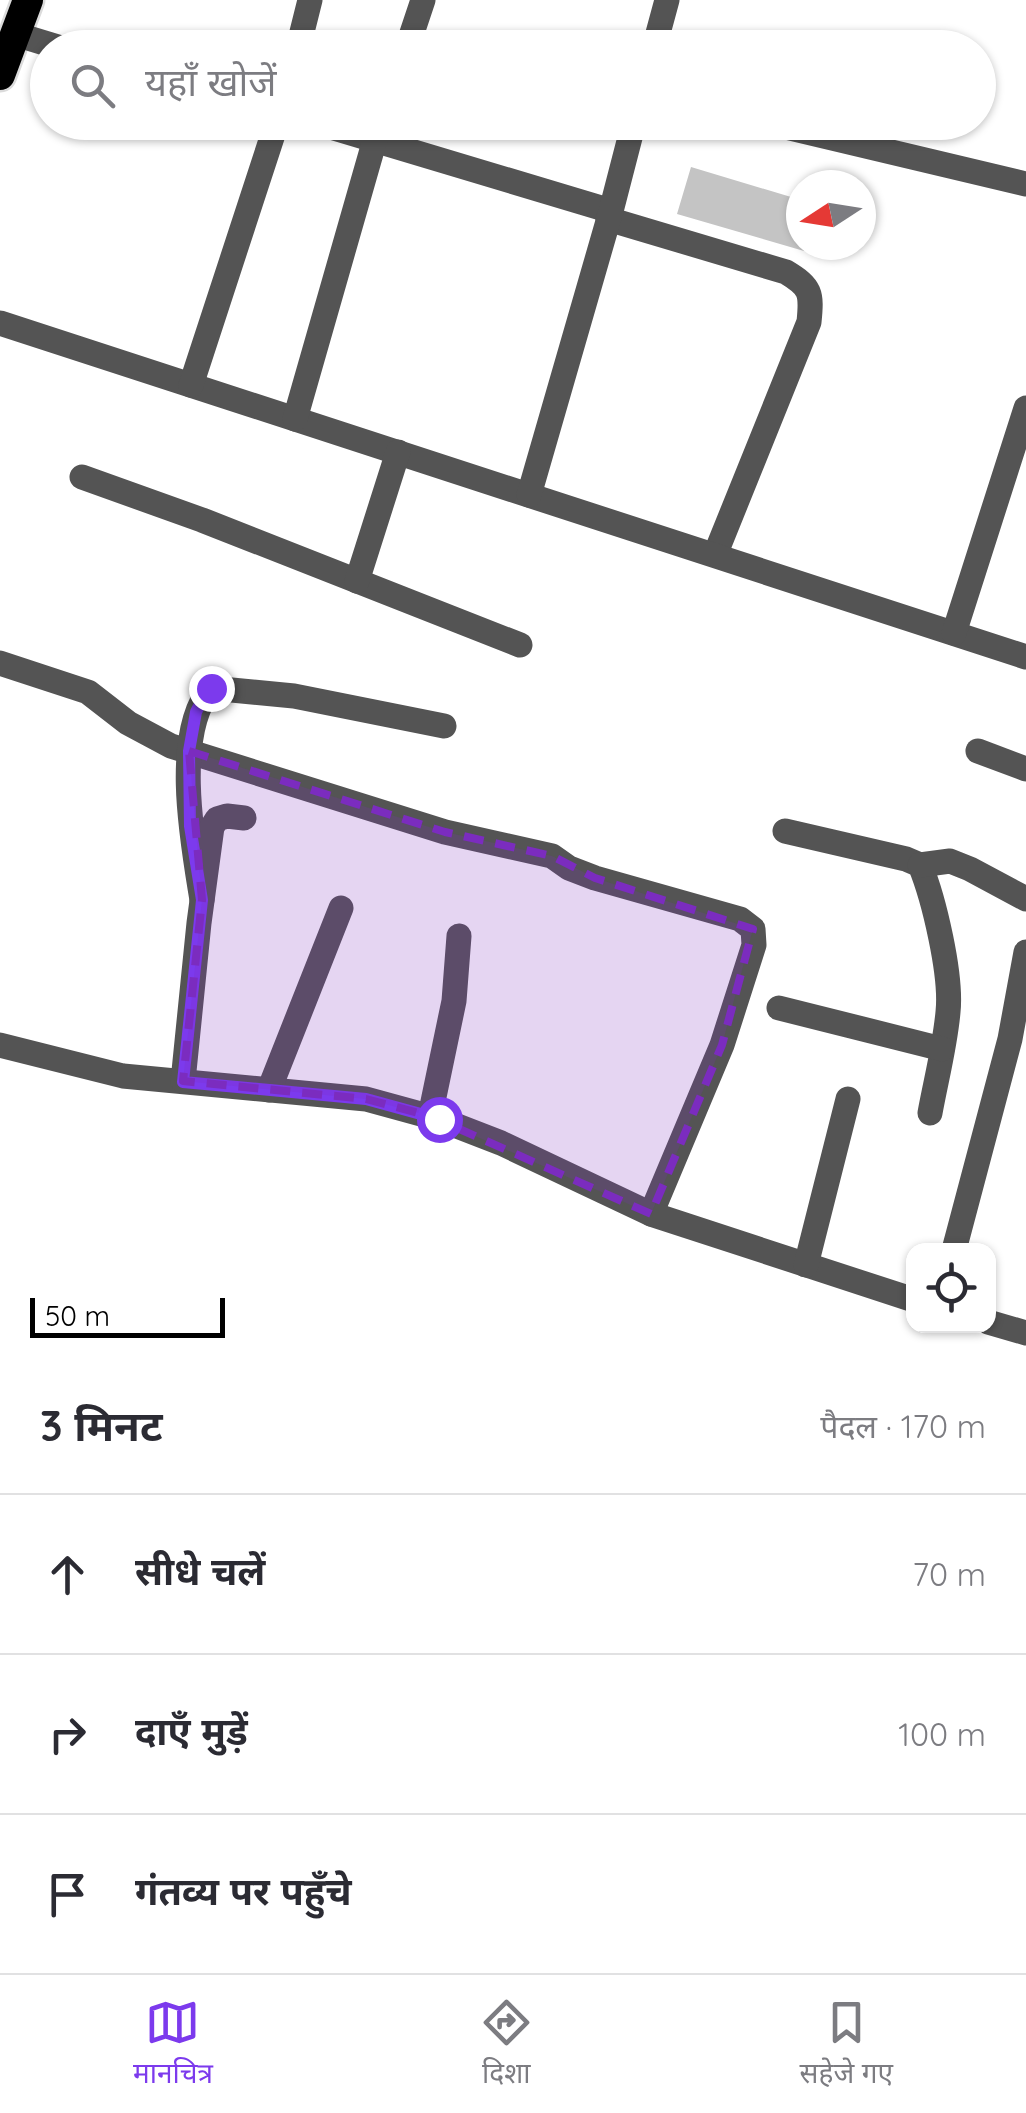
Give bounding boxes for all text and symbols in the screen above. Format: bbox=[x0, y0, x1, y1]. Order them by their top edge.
search box bbox=[30, 30, 996, 140]
icon: search bbox=[65, 58, 120, 113]
text: यहाँ खोजें bbox=[145, 58, 277, 106]
north arrow bbox=[786, 170, 876, 260]
route end bbox=[189, 666, 235, 712]
route start bbox=[417, 1097, 463, 1143]
map controls bbox=[906, 1243, 996, 1333]
button: locate bbox=[906, 1243, 996, 1333]
scale bar bbox=[30, 1293, 225, 1338]
text: 50 m bbox=[45, 1298, 110, 1333]
text: 3 मिनट bbox=[40, 1399, 162, 1452]
text: पैदल · 170 m bbox=[820, 1406, 986, 1446]
icon: ahead bbox=[40, 1547, 95, 1602]
text: सीधे चलें bbox=[135, 1547, 265, 1595]
text: 70 m bbox=[913, 1554, 986, 1594]
icon: right bbox=[40, 1707, 95, 1762]
text: दाएँ मुड़ें bbox=[135, 1707, 248, 1755]
text: 100 m bbox=[898, 1714, 986, 1754]
icon: arrive bbox=[40, 1867, 95, 1922]
text: गंतव्य पर पहुँचे bbox=[135, 1867, 352, 1915]
tab: मानचित्र bbox=[133, 1995, 213, 2094]
tab: दिशा bbox=[479, 1995, 534, 2094]
tab: सहेजे गए bbox=[800, 1995, 893, 2094]

